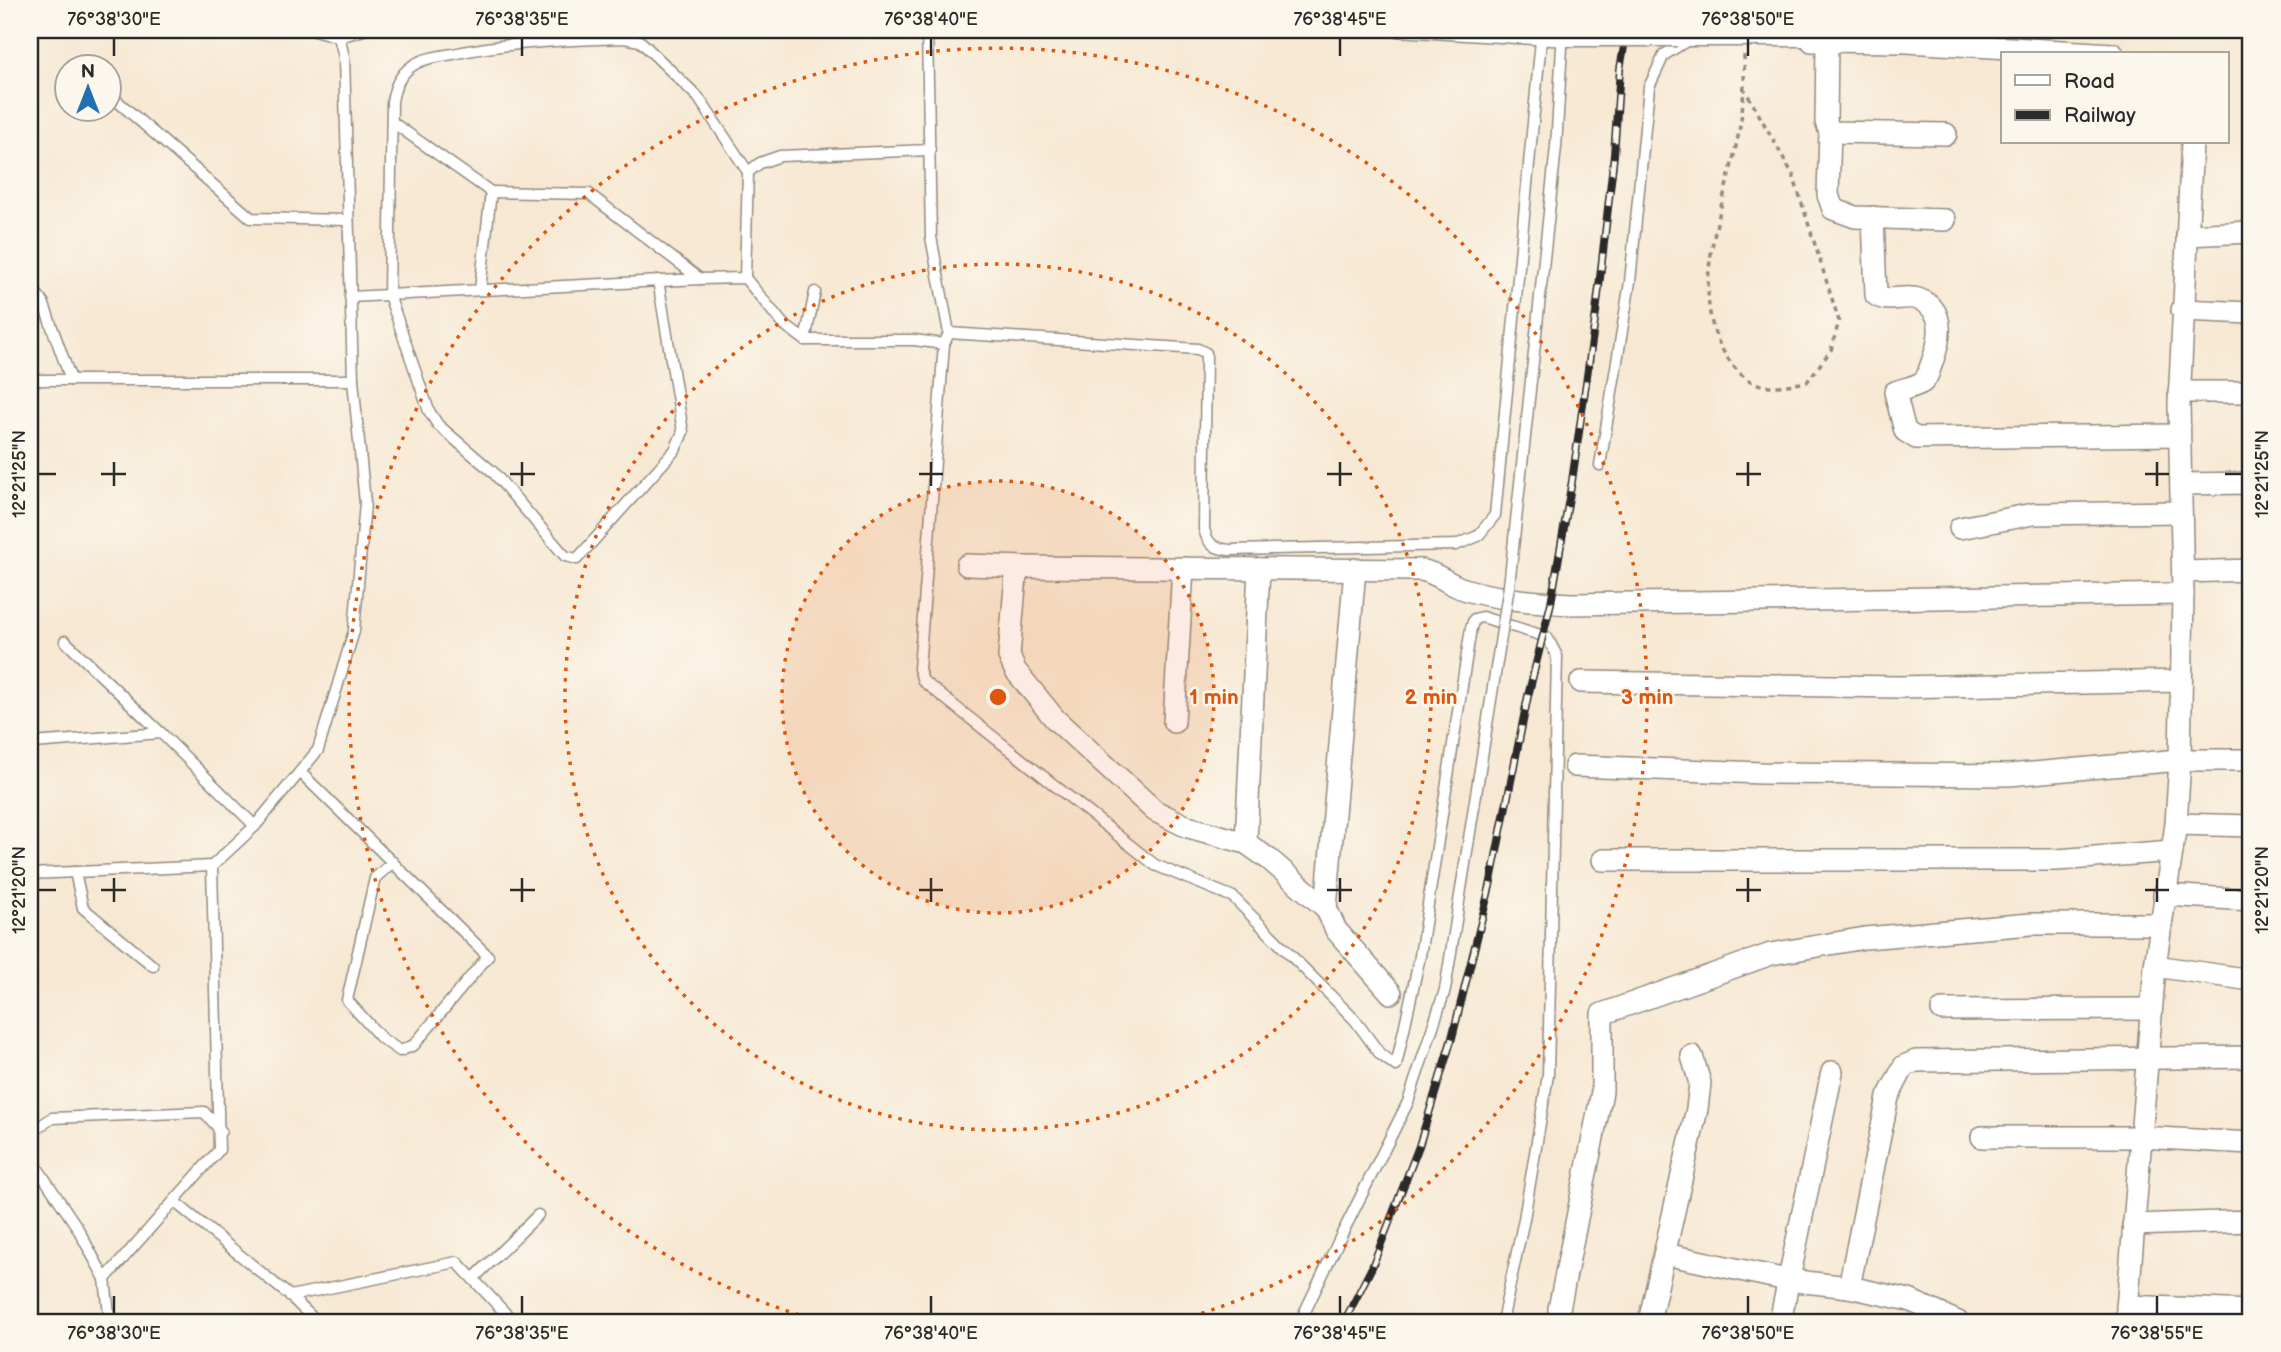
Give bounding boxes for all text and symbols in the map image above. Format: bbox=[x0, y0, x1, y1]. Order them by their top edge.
text: 76°38'30"E bbox=[67, 9, 161, 30]
text: 76°38'35"E bbox=[475, 9, 569, 30]
text: 76°38'40"E bbox=[884, 9, 978, 30]
text: 76°38'45"E bbox=[1293, 9, 1387, 30]
text: 76°38'50"E bbox=[1702, 9, 1795, 30]
north arrow bbox=[52, 52, 122, 122]
legend bbox=[2001, 52, 2228, 144]
text: N bbox=[81, 61, 95, 84]
text: Road bbox=[2064, 69, 2115, 94]
text: Railway bbox=[2064, 103, 2136, 128]
text: 12°21'25"N bbox=[9, 430, 30, 518]
text: 12°21'25"N bbox=[2252, 430, 2273, 518]
centre of rings bbox=[986, 685, 1010, 709]
text: 1 min bbox=[1189, 685, 1239, 710]
text: 2 min bbox=[1404, 685, 1458, 710]
text: 3 min bbox=[1621, 685, 1673, 710]
text: 12°21'20"N bbox=[9, 846, 30, 934]
text: 12°21'20"N bbox=[2252, 846, 2273, 934]
text: 76°38'30"E bbox=[67, 1323, 161, 1344]
text: 76°38'35"E bbox=[475, 1323, 569, 1344]
text: 76°38'40"E bbox=[884, 1323, 978, 1344]
text: 76°38'45"E bbox=[1293, 1323, 1387, 1344]
text: 76°38'50"E bbox=[1702, 1323, 1795, 1344]
text: 76°38'55"E bbox=[2111, 1323, 2203, 1344]

